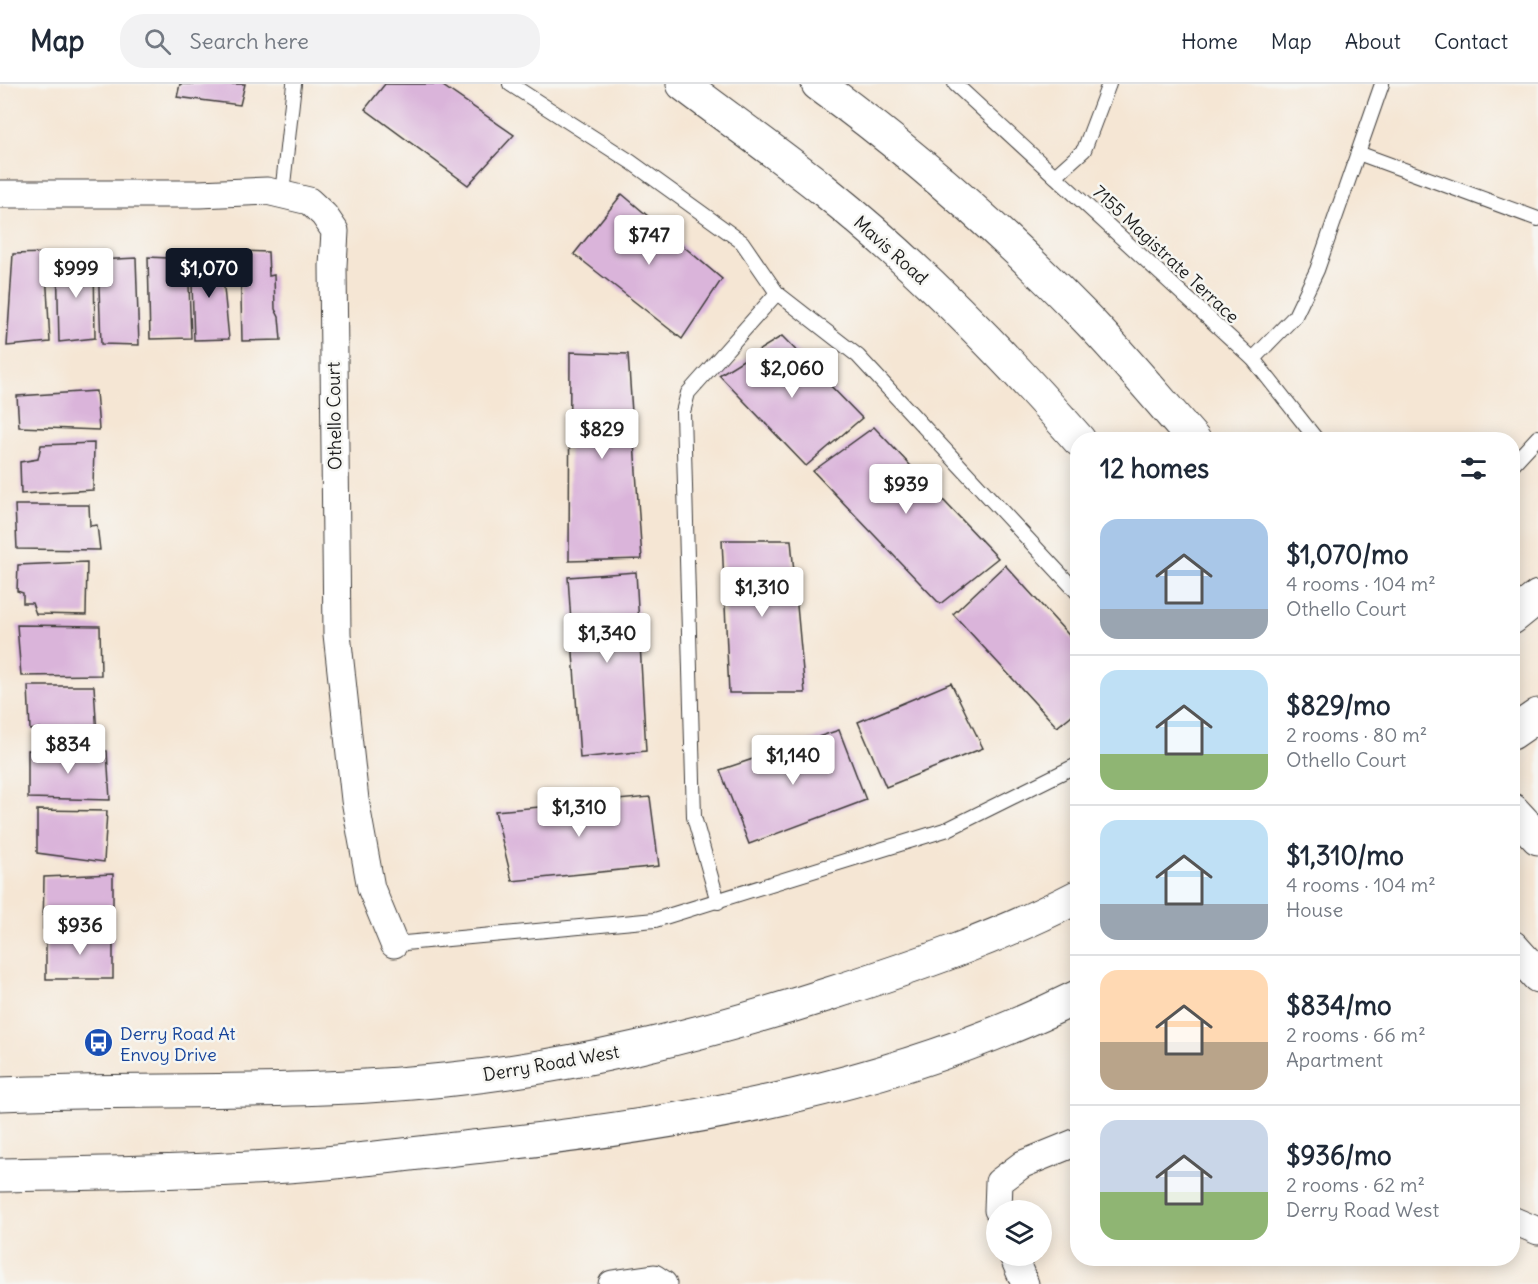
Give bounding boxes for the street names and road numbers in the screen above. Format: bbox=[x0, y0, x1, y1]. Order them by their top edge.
street label: 7155 Magistrate Terrace bbox=[1088, 180, 1244, 328]
street label: Mavis Road bbox=[849, 211, 933, 290]
street label: Othello Court bbox=[322, 362, 346, 470]
street label: Derry Road West bbox=[481, 1040, 621, 1086]

